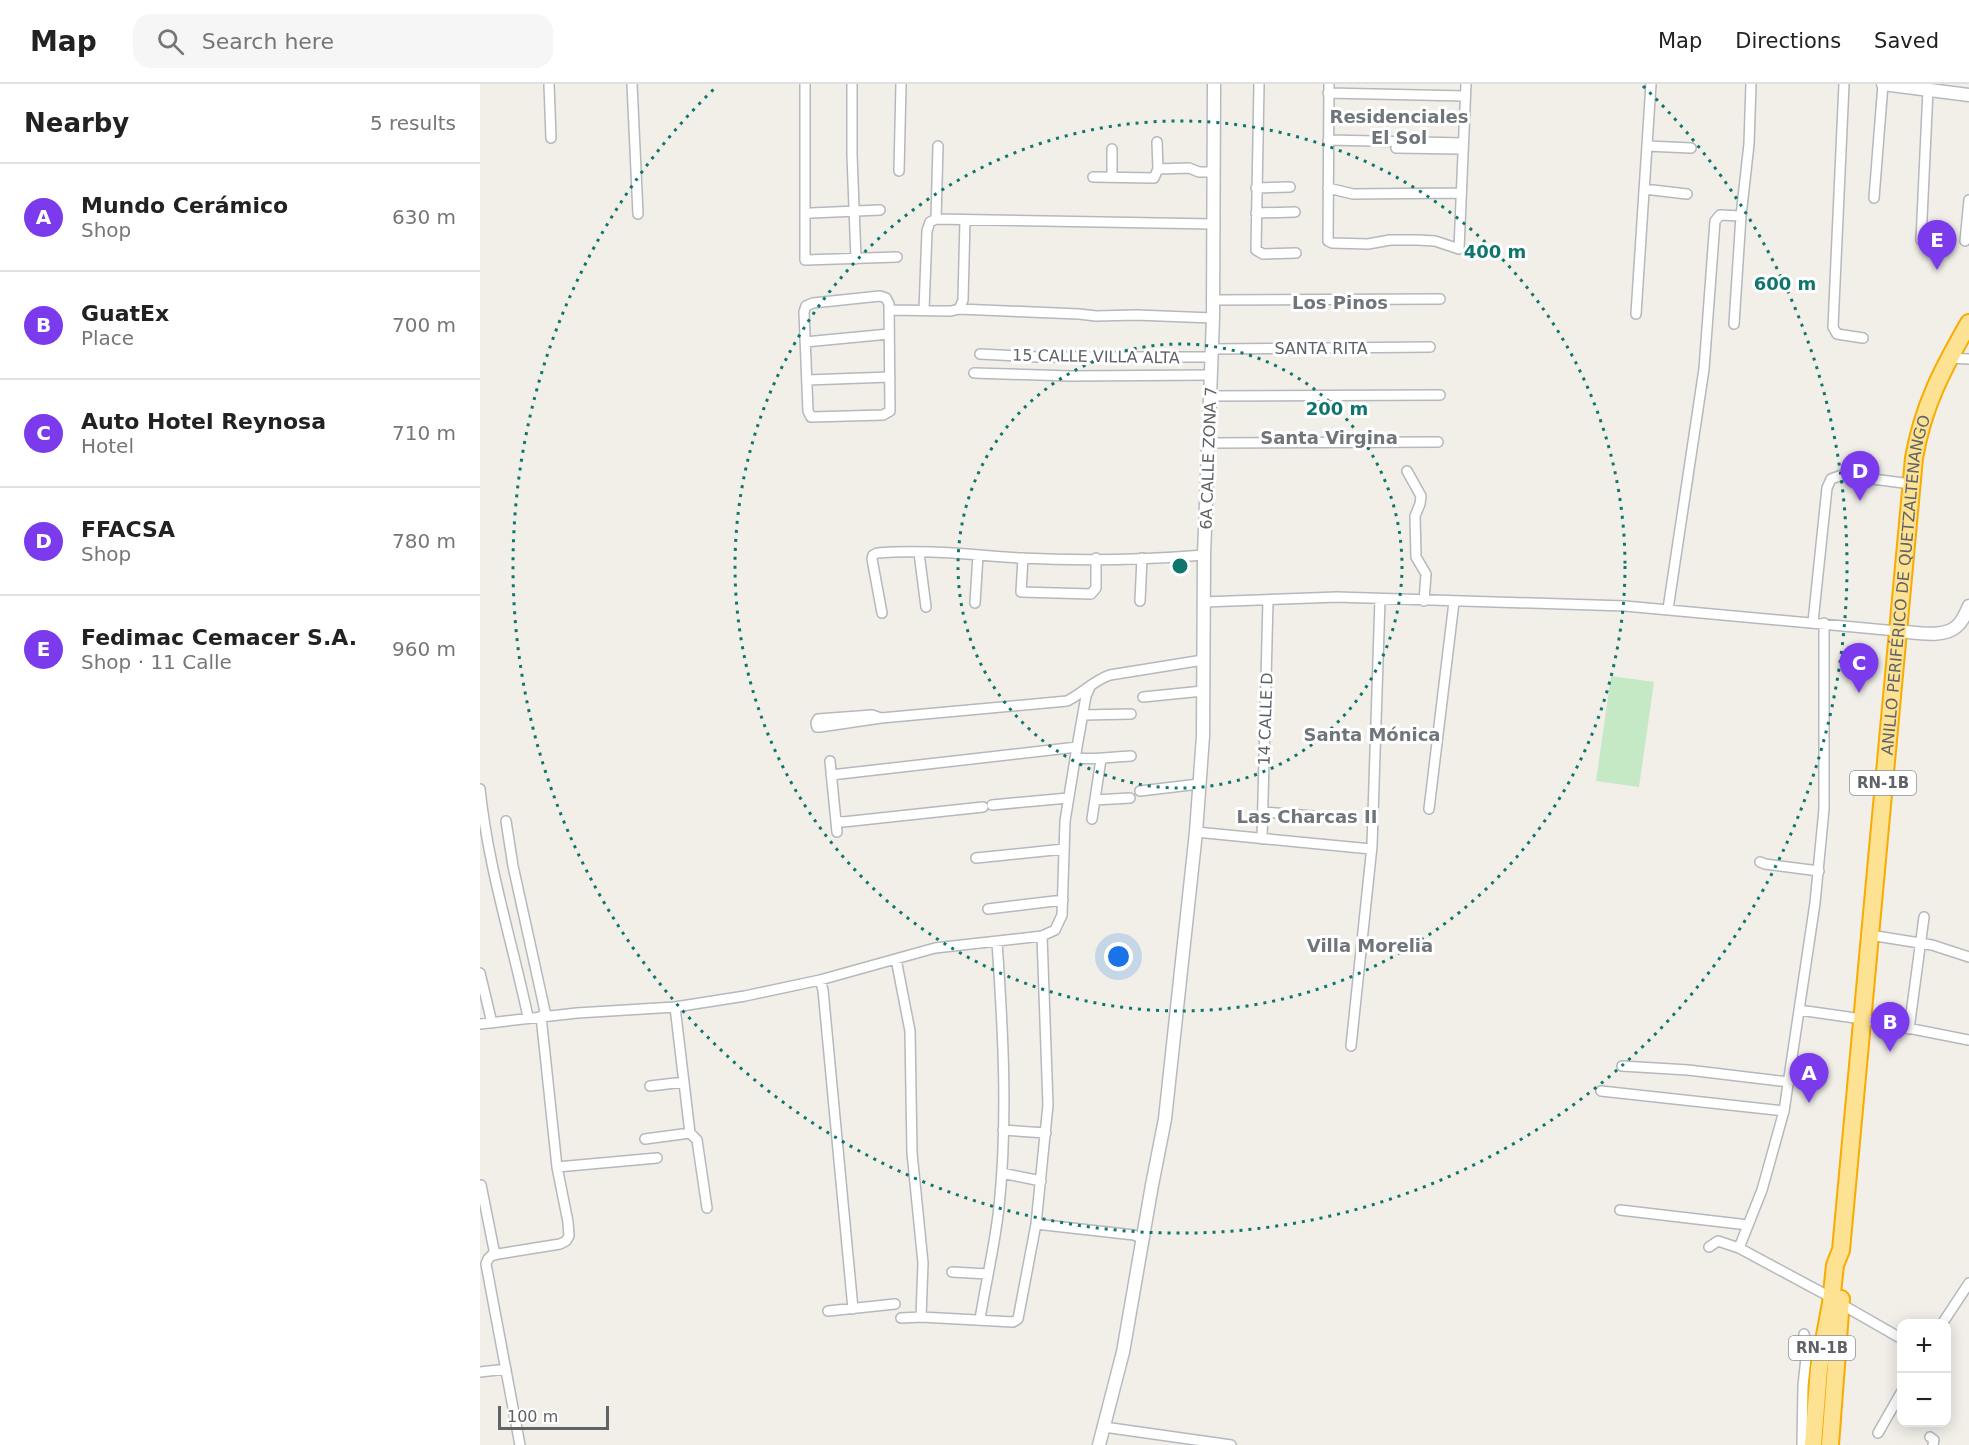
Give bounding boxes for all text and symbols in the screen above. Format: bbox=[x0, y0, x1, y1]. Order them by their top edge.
search box bbox=[133, 14, 553, 68]
text: Map bbox=[30, 25, 97, 58]
icon: search bbox=[154, 25, 187, 58]
text: Search here bbox=[202, 29, 334, 54]
text: Map bbox=[1658, 29, 1702, 53]
text: Directions bbox=[1735, 29, 1841, 53]
text: Saved bbox=[1874, 29, 1939, 53]
district label: Residenciales El Sol bbox=[1330, 106, 1468, 148]
text: Nearby bbox=[24, 108, 129, 138]
text: 5 results bbox=[370, 111, 456, 135]
text: Mundo Cerámico bbox=[81, 193, 288, 218]
text: A bbox=[36, 205, 51, 229]
text: 630 m bbox=[392, 205, 456, 229]
text: Shop bbox=[81, 218, 131, 242]
pin: E bbox=[1918, 220, 1956, 270]
text: 400 m bbox=[1464, 241, 1526, 262]
text: 600 m bbox=[1754, 273, 1816, 294]
district label: Los Pinos bbox=[1292, 292, 1388, 313]
text: GuatEx bbox=[81, 301, 169, 326]
text: B bbox=[36, 313, 51, 337]
text: 700 m bbox=[392, 313, 456, 337]
text: Place bbox=[81, 326, 134, 350]
street label: SANTA RITA bbox=[1274, 339, 1368, 358]
street label: 15 CALLE VILLA ALTA bbox=[1012, 346, 1180, 367]
street label: 6A CALLE ZONA 7 bbox=[1197, 386, 1220, 530]
text: 200 m bbox=[1306, 398, 1368, 419]
text: Auto Hotel Reynosa bbox=[81, 409, 326, 434]
street label: ANILLO PERIFÉRICO DE QUETZALTENANGO bbox=[1878, 413, 1934, 756]
text: C bbox=[36, 421, 51, 445]
text: 710 m bbox=[392, 421, 456, 445]
district label: Santa Virgina bbox=[1260, 427, 1398, 448]
text: Hotel bbox=[81, 434, 134, 458]
pin: D bbox=[1840, 452, 1880, 501]
text: FFACSA bbox=[81, 517, 175, 542]
text: D bbox=[35, 529, 52, 553]
text: 780 m bbox=[392, 529, 456, 553]
text: Shop bbox=[81, 542, 131, 566]
centre of rings bbox=[1170, 556, 1190, 576]
text: Fedimac Cemacer S.A. bbox=[81, 625, 357, 650]
text: E bbox=[37, 637, 50, 661]
text: 960 m bbox=[392, 637, 456, 661]
pin: C bbox=[1840, 644, 1878, 693]
text: Shop · 11 Calle bbox=[81, 650, 232, 674]
street label: 14 CALLE D bbox=[1254, 672, 1277, 766]
district label: Santa Mónica bbox=[1303, 724, 1441, 745]
road number: RN-1B bbox=[1850, 771, 1916, 795]
district label: Las Charcas II bbox=[1237, 806, 1377, 827]
district label: Villa Morelia bbox=[1307, 935, 1433, 956]
your location bbox=[1104, 942, 1133, 971]
pin: B bbox=[1870, 1002, 1910, 1052]
pin: A bbox=[1790, 1054, 1828, 1103]
map controls bbox=[1897, 1319, 1951, 1427]
button: + bbox=[1897, 1319, 1951, 1373]
road number: RN-1B bbox=[1789, 1336, 1855, 1360]
button: − bbox=[1897, 1373, 1951, 1427]
scale bar bbox=[498, 1403, 609, 1430]
text: 100 m bbox=[507, 1407, 558, 1426]

